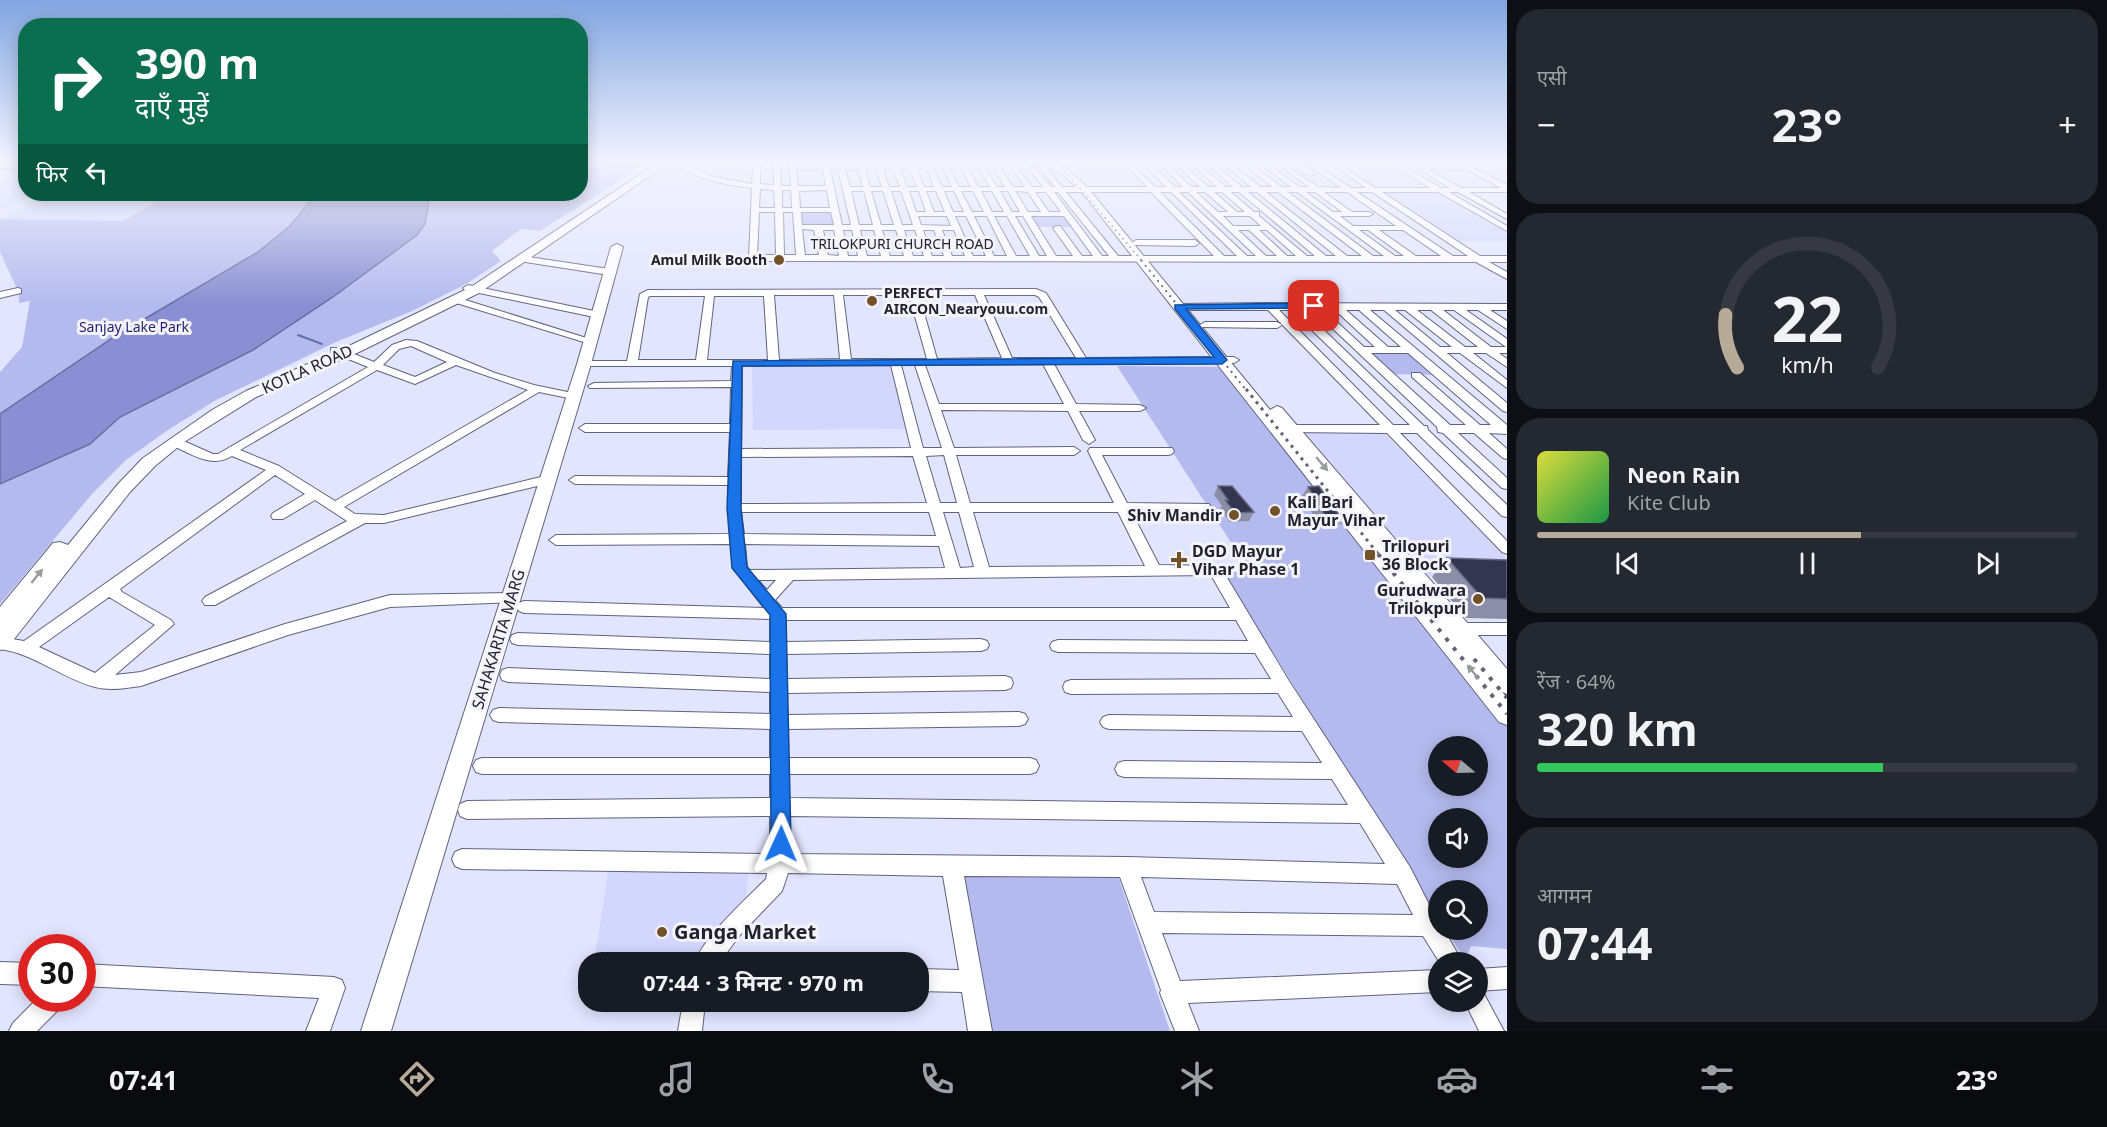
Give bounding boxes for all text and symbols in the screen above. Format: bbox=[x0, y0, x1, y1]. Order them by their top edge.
text: 390 m bbox=[135, 34, 259, 91]
icon: right bbox=[36, 42, 114, 120]
text: एसी bbox=[1537, 64, 1567, 91]
text: दाएँ मुड़ें bbox=[135, 88, 209, 125]
text: 23° bbox=[1772, 94, 1842, 155]
text: − bbox=[1537, 102, 1556, 147]
text: + bbox=[2058, 102, 2077, 147]
icon: left bbox=[80, 156, 113, 189]
text: फिर bbox=[36, 158, 68, 188]
street label: TRILOKPURI CHURCH ROAD bbox=[810, 234, 994, 253]
place label: Amul Milk Booth bbox=[651, 250, 767, 269]
marker: Amul Milk Booth bbox=[772, 253, 786, 267]
text: 22 bbox=[1771, 275, 1843, 360]
pin bbox=[1288, 280, 1339, 331]
place label: PERFECT AIRCON_Nearyouu.com bbox=[884, 283, 1048, 318]
icon: arrive bbox=[1297, 289, 1330, 322]
marker: PERFECT AIRCON_Nearyouu.com bbox=[865, 294, 879, 308]
park label: Sanjay Lake Park bbox=[79, 317, 190, 336]
street label: KOTLA ROAD bbox=[258, 339, 356, 399]
text: km/h bbox=[1781, 351, 1833, 380]
one-way arrow bbox=[1315, 456, 1328, 471]
text: Neon Rain bbox=[1627, 459, 1740, 489]
text: Kite Club bbox=[1627, 489, 1711, 516]
place label: Kali Bari Mayur Vihar bbox=[1287, 491, 1385, 531]
place label: Shiv Mandir bbox=[1128, 504, 1222, 526]
marker: Kali Bari Mayur Vihar bbox=[1268, 504, 1282, 518]
marker: Shiv Mandir bbox=[1227, 508, 1241, 522]
place label: Trilopuri 36 Block bbox=[1382, 535, 1450, 575]
place label: DGD Mayur Vihar Phase 1 bbox=[1192, 540, 1299, 580]
icon: previous bbox=[1611, 547, 1644, 580]
icon: pause bbox=[1791, 547, 1824, 580]
icon: next bbox=[1971, 547, 2004, 580]
marker: Trilopuri 36 Block bbox=[1363, 548, 1377, 562]
marker: DGD Mayur Vihar Phase 1 bbox=[1170, 551, 1188, 569]
street label: SAHAKARITA MARG bbox=[466, 566, 530, 712]
one-way arrow bbox=[31, 568, 43, 583]
place label: Gurudwara Trilokpuri bbox=[1377, 579, 1466, 619]
marker: Gurudwara Trilokpuri bbox=[1471, 592, 1485, 606]
one-way arrow bbox=[1467, 665, 1479, 680]
text: रेंज · 64% bbox=[1537, 668, 1615, 695]
text: 320 km bbox=[1537, 698, 1698, 759]
north arrow bbox=[1428, 736, 1488, 796]
map controls bbox=[1428, 736, 1488, 1012]
button: sound bbox=[1428, 808, 1488, 868]
position arrow bbox=[749, 812, 813, 876]
button: search bbox=[1428, 880, 1488, 940]
text: आगमन bbox=[1537, 882, 1592, 909]
text: 07:44 bbox=[1537, 912, 1653, 973]
place label: Ganga Market bbox=[674, 918, 816, 945]
marker: Ganga Market bbox=[655, 925, 669, 939]
speed limit sign: 30 bbox=[18, 934, 96, 1012]
button: layers bbox=[1428, 952, 1488, 1012]
text: 07:44 · 3 मिनट · 970 m bbox=[643, 967, 864, 997]
icon: directions bbox=[396, 1058, 438, 1100]
icon: music bbox=[656, 1058, 698, 1100]
icon: phone bbox=[916, 1058, 958, 1100]
icon: climate bbox=[1176, 1058, 1218, 1100]
icon: car bbox=[1436, 1058, 1478, 1100]
icon: filters bbox=[1696, 1058, 1738, 1100]
text: 07:41 bbox=[109, 1061, 178, 1098]
text: 23° bbox=[1956, 1061, 1998, 1098]

